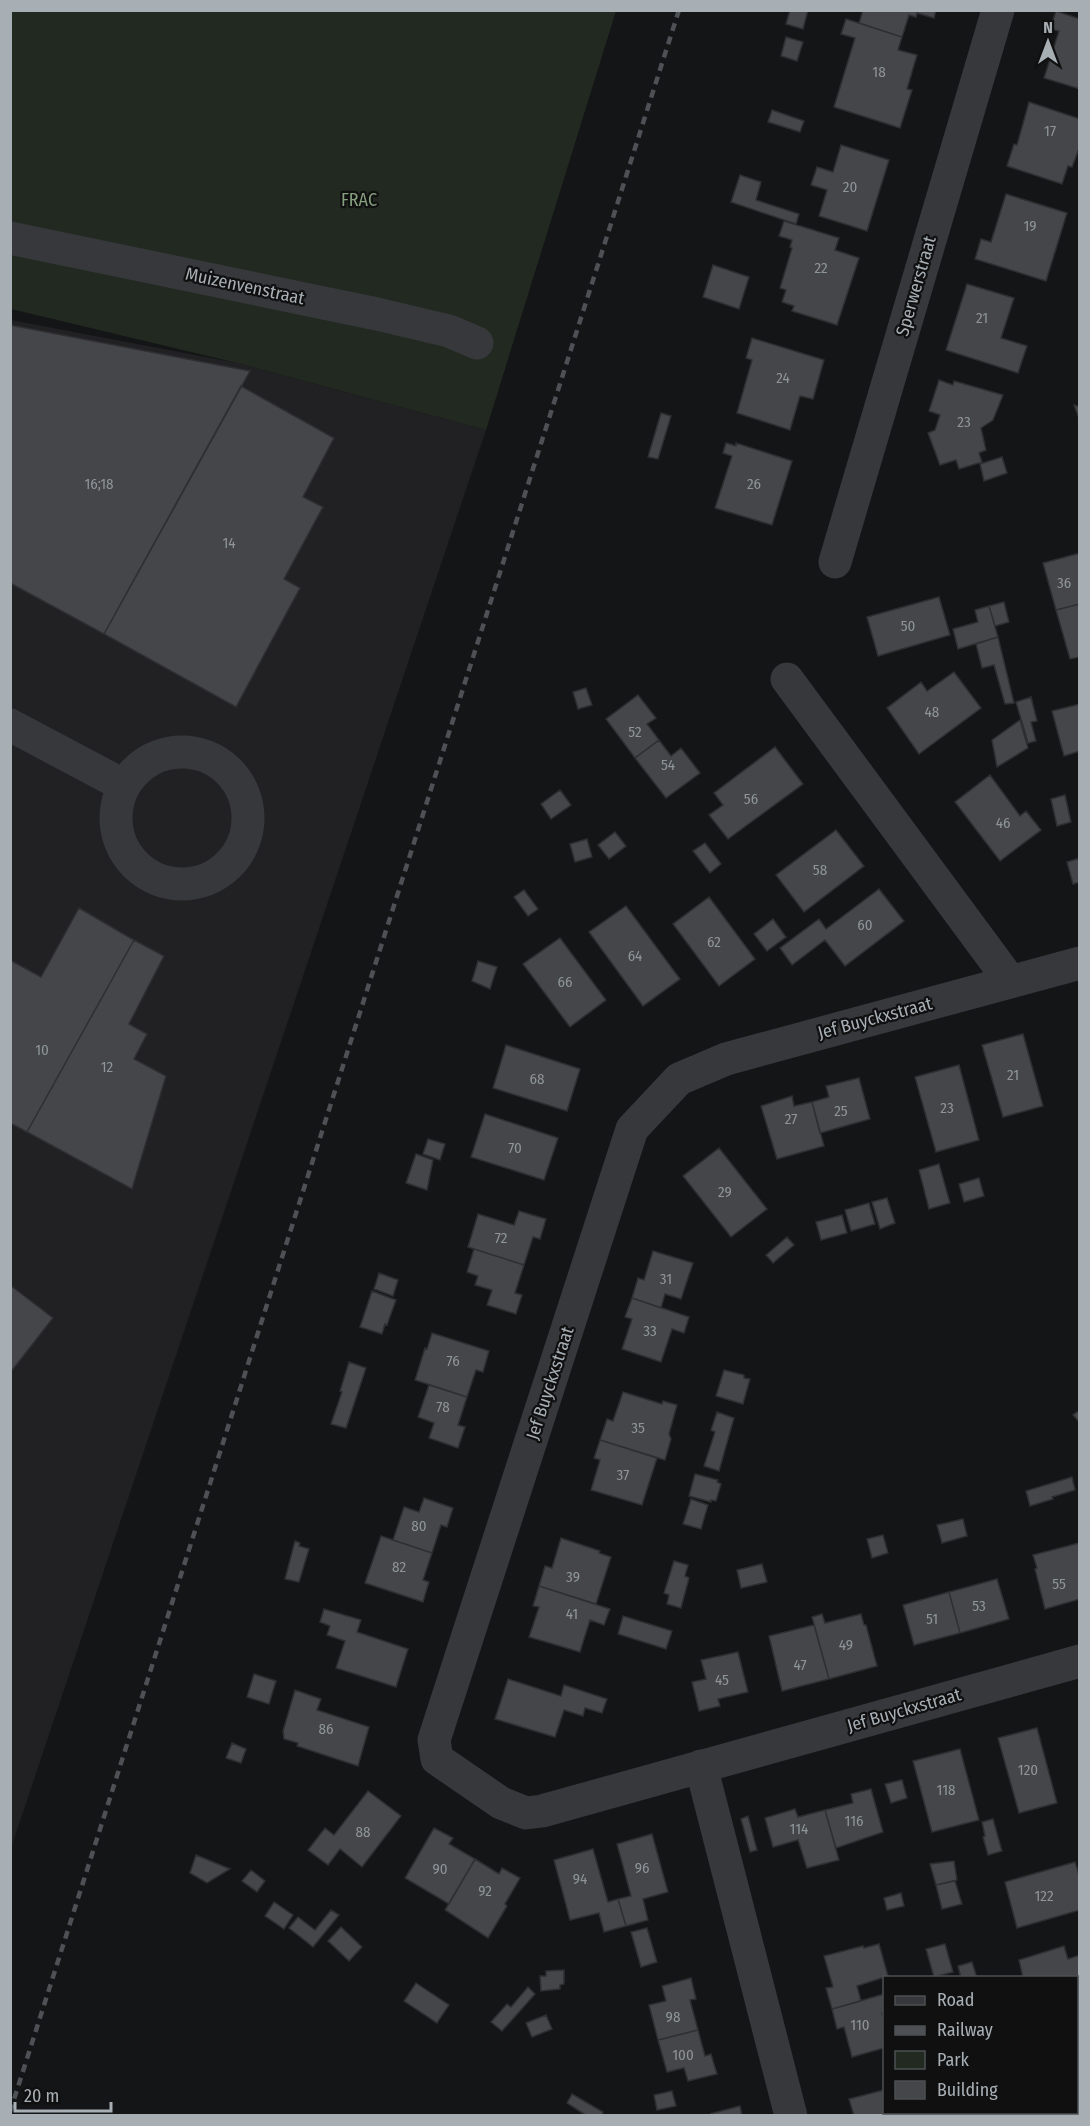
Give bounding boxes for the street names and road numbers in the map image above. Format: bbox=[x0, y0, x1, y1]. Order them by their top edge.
street label: Sperwerstraat bbox=[891, 233, 941, 339]
street label: Muizenvenstraat bbox=[184, 263, 307, 309]
street label: Jef Buyckxstraat bbox=[815, 992, 935, 1044]
street label: Jef Buyckxstraat bbox=[521, 1324, 579, 1442]
street label: Jef Buyckxstraat bbox=[845, 1683, 964, 1737]

